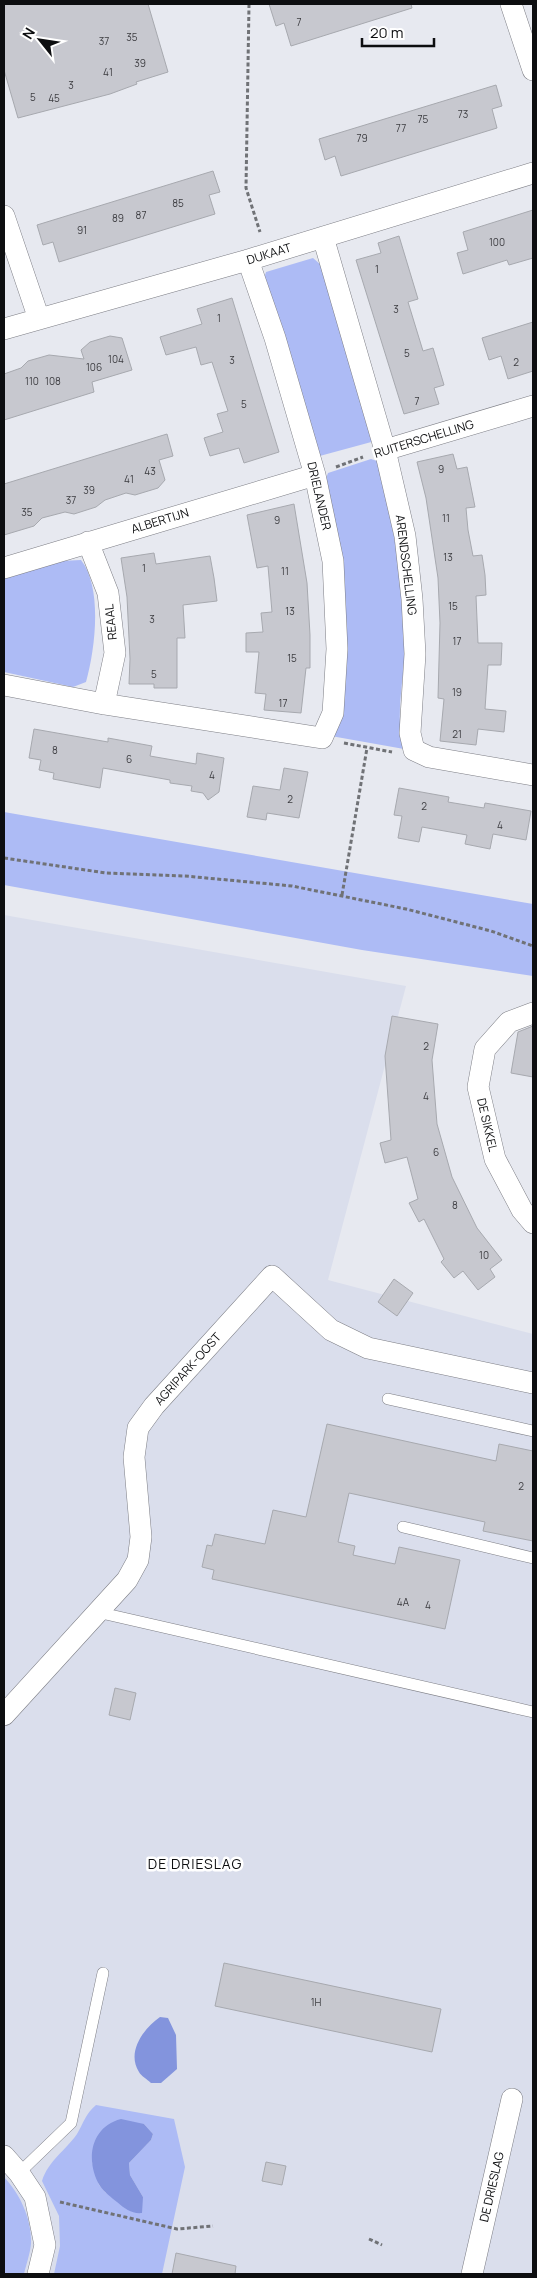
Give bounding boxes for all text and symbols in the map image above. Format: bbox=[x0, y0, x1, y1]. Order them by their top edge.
north arrow bbox=[15, 15, 65, 65]
house number: 7 bbox=[296, 15, 302, 29]
scale bar bbox=[362, 15, 434, 47]
text: 20 m bbox=[370, 22, 403, 43]
text: N bbox=[18, 24, 39, 42]
house number: 35 bbox=[126, 30, 138, 44]
house number: 37 bbox=[99, 34, 109, 48]
house number: 39 bbox=[134, 56, 146, 70]
house number: 41 bbox=[103, 65, 113, 79]
house number: 3 bbox=[68, 78, 74, 92]
house number: 5 bbox=[30, 90, 36, 104]
house number: 45 bbox=[48, 91, 60, 105]
house number: 73 bbox=[458, 107, 468, 121]
house number: 75 bbox=[418, 112, 429, 126]
house number: 77 bbox=[396, 121, 406, 135]
house number: 79 bbox=[356, 131, 368, 145]
house number: 85 bbox=[172, 196, 184, 210]
house number: 87 bbox=[136, 208, 146, 222]
house number: 89 bbox=[112, 211, 124, 225]
house number: 91 bbox=[77, 223, 87, 237]
house number: 100 bbox=[489, 235, 505, 249]
street label: DUKAAT bbox=[245, 238, 294, 268]
house number: 1 bbox=[375, 262, 379, 276]
house number: 3 bbox=[393, 302, 399, 316]
house number: 1 bbox=[217, 311, 221, 325]
house number: 5 bbox=[404, 346, 410, 360]
house number: 104 bbox=[108, 352, 124, 366]
house number: 3 bbox=[229, 353, 235, 367]
house number: 2 bbox=[513, 355, 519, 369]
house number: 106 bbox=[86, 360, 102, 374]
house number: 110 bbox=[25, 374, 39, 388]
house number: 108 bbox=[45, 374, 61, 388]
house number: 7 bbox=[414, 394, 420, 408]
house number: 5 bbox=[241, 397, 247, 411]
street label: RUITERSCHELLING bbox=[372, 415, 476, 462]
street label: DRIELANDER bbox=[303, 460, 336, 532]
house number: 9 bbox=[438, 462, 444, 476]
house number: 43 bbox=[144, 464, 156, 478]
house number: 41 bbox=[124, 472, 134, 486]
house number: 39 bbox=[83, 483, 95, 497]
house number: 37 bbox=[66, 493, 76, 507]
street label: ALBERTIJN bbox=[129, 504, 191, 537]
house number: 35 bbox=[21, 505, 33, 519]
house number: 11 bbox=[442, 511, 450, 525]
house number: 9 bbox=[274, 513, 280, 527]
street label: ARENDSCHELLING bbox=[392, 514, 421, 617]
house number: 13 bbox=[443, 550, 453, 564]
house number: 1 bbox=[142, 561, 146, 575]
house number: 11 bbox=[281, 564, 289, 578]
house number: 15 bbox=[448, 599, 458, 613]
street label: REAAL bbox=[100, 603, 121, 641]
house number: 13 bbox=[285, 604, 295, 618]
house number: 3 bbox=[149, 612, 155, 626]
house number: 17 bbox=[453, 634, 461, 648]
house number: 15 bbox=[287, 651, 297, 665]
house number: 5 bbox=[151, 667, 157, 681]
house number: 19 bbox=[452, 685, 462, 699]
house number: 17 bbox=[279, 696, 287, 710]
house number: 21 bbox=[452, 727, 462, 741]
house number: 8 bbox=[52, 743, 58, 757]
house number: 6 bbox=[126, 752, 132, 766]
house number: 4 bbox=[209, 768, 215, 782]
house number: 2 bbox=[287, 792, 293, 806]
house number: 2 bbox=[421, 799, 427, 813]
house number: 4 bbox=[497, 818, 503, 832]
house number: 2 bbox=[423, 1039, 429, 1053]
house number: 4 bbox=[423, 1089, 429, 1103]
street label: DE SIKKEL bbox=[473, 1096, 502, 1153]
house number: 6 bbox=[433, 1145, 439, 1159]
house number: 8 bbox=[452, 1198, 458, 1212]
house number: 10 bbox=[479, 1248, 489, 1262]
street label: AGRIPARK-OOST bbox=[151, 1328, 225, 1409]
house number: 2 bbox=[518, 1479, 524, 1493]
house number: 4A bbox=[397, 1595, 410, 1609]
house number: 4 bbox=[425, 1598, 431, 1612]
district label: DE DRIESLAG bbox=[148, 1854, 242, 1873]
house number: 1H bbox=[311, 1995, 322, 2009]
street label: DE DRIESLAG bbox=[475, 2150, 508, 2224]

